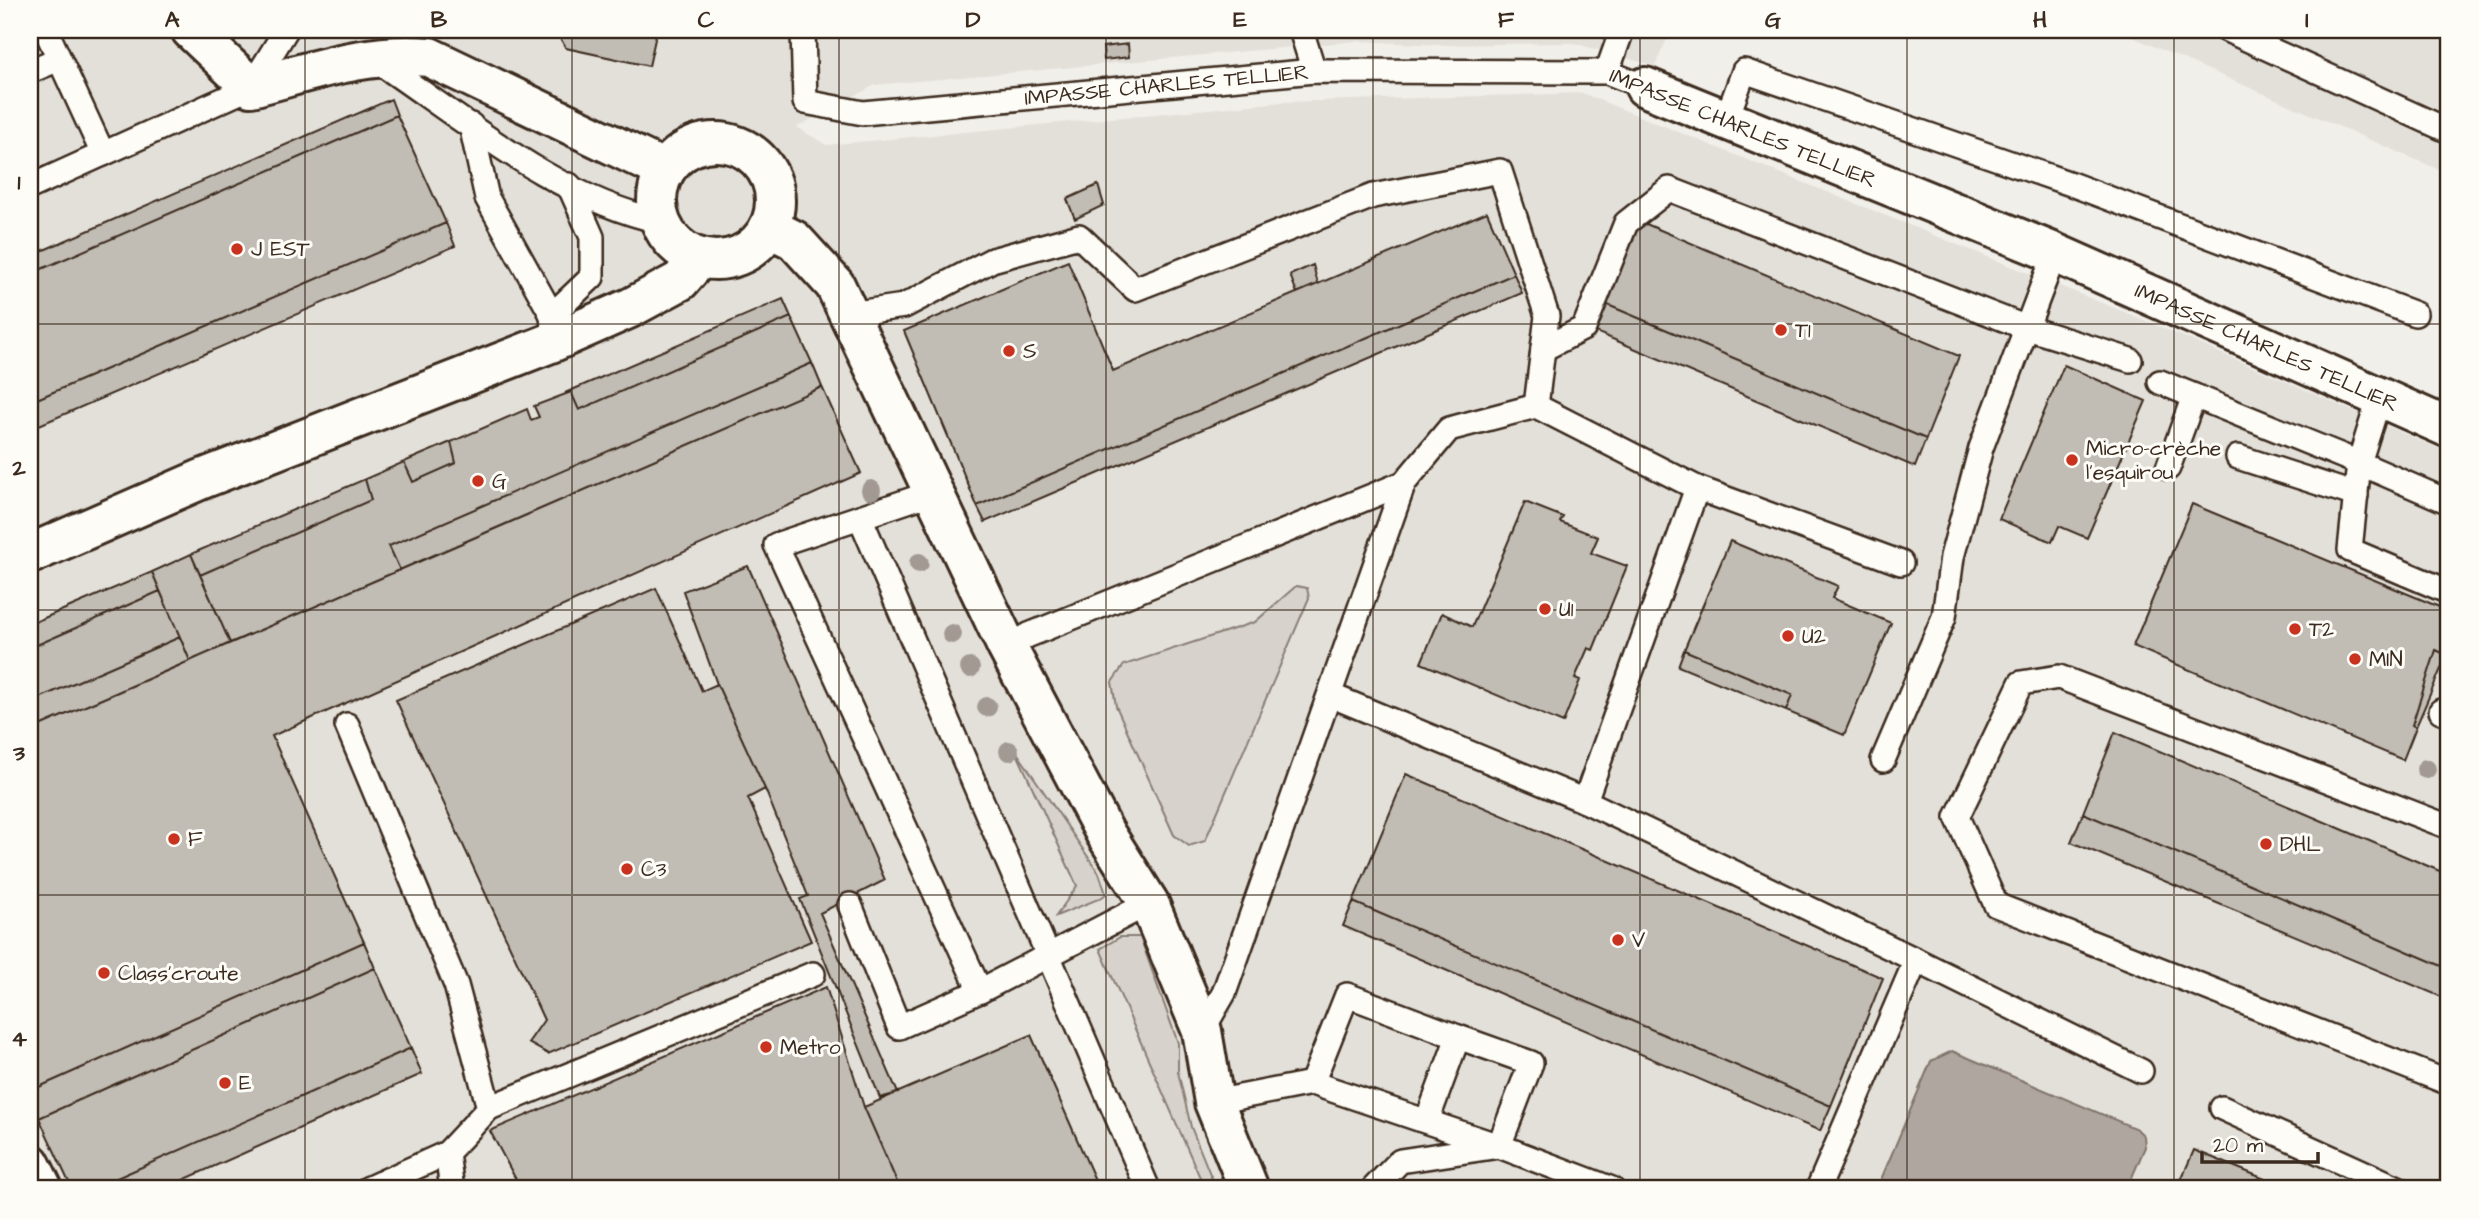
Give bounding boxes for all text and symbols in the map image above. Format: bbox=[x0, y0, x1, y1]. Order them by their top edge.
text: A bbox=[165, 4, 180, 36]
text: B bbox=[431, 4, 448, 36]
text: C bbox=[698, 4, 715, 36]
text: D bbox=[966, 4, 981, 36]
text: E bbox=[1233, 4, 1247, 36]
text: F bbox=[1498, 4, 1515, 36]
text: G bbox=[1765, 4, 1781, 36]
text: H bbox=[2033, 4, 2047, 36]
text: I bbox=[2305, 4, 2309, 36]
street label: IMPASSE CHARLES TELLIER bbox=[1023, 57, 1310, 112]
street label: IMPASSE CHARLES TELLIER bbox=[1605, 61, 1881, 195]
text: 1 bbox=[18, 166, 21, 198]
place label: J EST bbox=[251, 235, 310, 264]
marker: J EST bbox=[229, 241, 245, 257]
street label: IMPASSE CHARLES TELLIER bbox=[2130, 276, 2403, 418]
place label: T1 bbox=[1795, 316, 1811, 345]
marker: T1 bbox=[1773, 322, 1789, 338]
place label: S bbox=[1023, 337, 1037, 366]
marker: S bbox=[1001, 343, 1017, 359]
place label: Micro-crèche l’esquirou bbox=[2086, 434, 2221, 487]
text: 2 bbox=[11, 452, 26, 484]
marker: Micro-crèche l’esquirou bbox=[2064, 452, 2080, 468]
place label: G bbox=[492, 467, 507, 496]
marker: G bbox=[470, 473, 486, 489]
place label: U1 bbox=[1559, 595, 1574, 624]
marker: U1 bbox=[1537, 601, 1553, 617]
place label: T2 bbox=[2309, 615, 2334, 644]
marker: T2 bbox=[2287, 621, 2303, 637]
place label: U2 bbox=[1802, 622, 1826, 651]
marker: U2 bbox=[1780, 628, 1796, 644]
place label: MIN bbox=[2369, 645, 2403, 674]
marker: MIN bbox=[2347, 651, 2363, 667]
text: 3 bbox=[12, 737, 25, 769]
place label: F bbox=[188, 825, 203, 854]
place label: DHL bbox=[2280, 830, 2321, 859]
marker: F bbox=[166, 831, 182, 847]
marker: DHL bbox=[2258, 836, 2274, 852]
place label: C3 bbox=[641, 855, 667, 884]
marker: C3 bbox=[619, 861, 635, 877]
place label: V bbox=[1632, 926, 1645, 955]
marker: V bbox=[1610, 932, 1626, 948]
place label: Class'croute bbox=[118, 959, 239, 988]
marker: Class'croute bbox=[96, 965, 112, 981]
text: 4 bbox=[11, 1023, 27, 1055]
place label: Metro bbox=[780, 1033, 841, 1062]
marker: Metro bbox=[758, 1039, 774, 1055]
place label: E bbox=[239, 1069, 252, 1098]
marker: E bbox=[217, 1075, 233, 1091]
scale bar bbox=[2202, 1121, 2318, 1165]
text: 20 m bbox=[2213, 1131, 2264, 1160]

